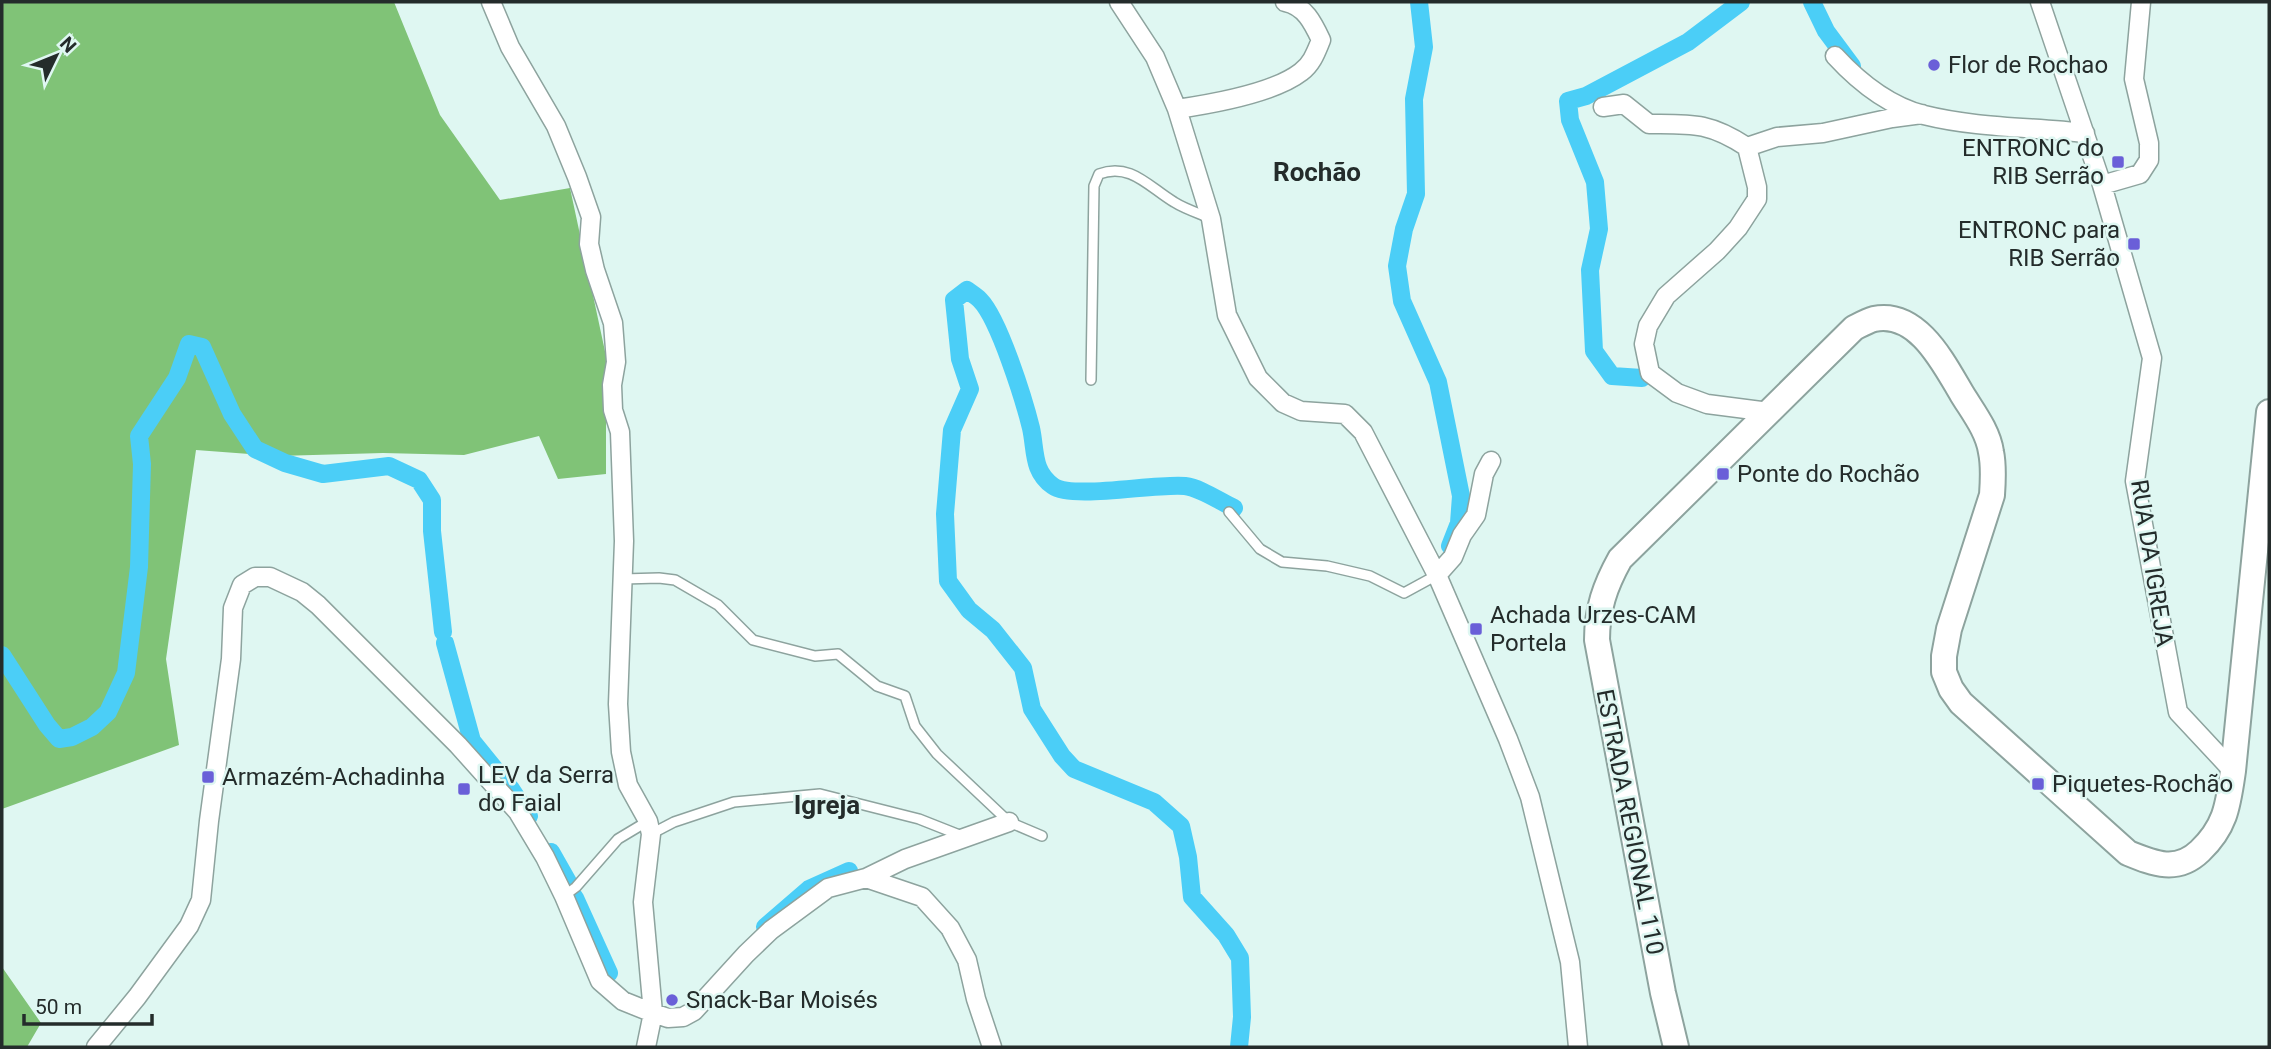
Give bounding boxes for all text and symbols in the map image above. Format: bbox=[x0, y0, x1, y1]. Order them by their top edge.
north arrow bbox=[21, 21, 91, 91]
text: N bbox=[55, 32, 81, 57]
place label: Flor de Rochao bbox=[1948, 51, 2108, 79]
marker: Flor de Rochao bbox=[1926, 57, 1942, 73]
place label: ENTRONC do RIB Serrão bbox=[1962, 134, 2104, 190]
marker: ENTRONC do RIB Serrão bbox=[2110, 154, 2126, 170]
district label: Rochão bbox=[1273, 157, 1361, 187]
place label: ENTRONC para RIB Serrão bbox=[1958, 216, 2120, 272]
marker: ENTRONC para RIB Serrão bbox=[2126, 236, 2142, 252]
place label: Ponte do Rochão bbox=[1737, 460, 1920, 488]
marker: Ponte do Rochão bbox=[1715, 466, 1731, 482]
street label: RUA DA IGREJA bbox=[2125, 477, 2179, 649]
place label: Achada Urzes-CAM Portela bbox=[1490, 601, 1696, 657]
marker: Achada Urzes-CAM Portela bbox=[1468, 621, 1484, 637]
street label: ESTRADA REGIONAL 110 bbox=[1591, 687, 1669, 957]
place label: LEV da Serra do Faial bbox=[478, 761, 614, 817]
place label: Armazém-Achadinha bbox=[222, 763, 445, 791]
marker: Armazém-Achadinha bbox=[200, 769, 216, 785]
place label: Piquetes-Rochão bbox=[2052, 770, 2233, 798]
marker: Piquetes-Rochão bbox=[2030, 776, 2046, 792]
marker: LEV da Serra do Faial bbox=[456, 781, 472, 797]
district label: Igreja bbox=[794, 790, 860, 820]
scale bar bbox=[24, 982, 152, 1026]
place label: Snack-Bar Moisés bbox=[686, 986, 878, 1014]
marker: Snack-Bar Moisés bbox=[664, 992, 680, 1008]
text: 50 m bbox=[35, 995, 82, 1019]

